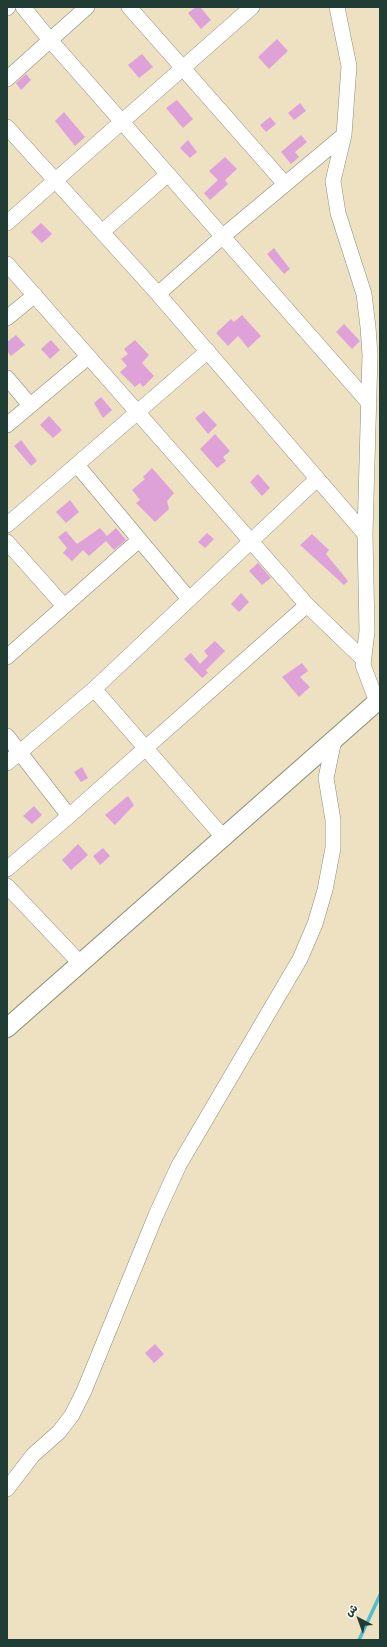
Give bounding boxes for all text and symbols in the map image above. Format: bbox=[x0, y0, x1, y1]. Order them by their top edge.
north arrow bbox=[339, 1599, 379, 1639]
text: ش bbox=[341, 1599, 361, 1620]

